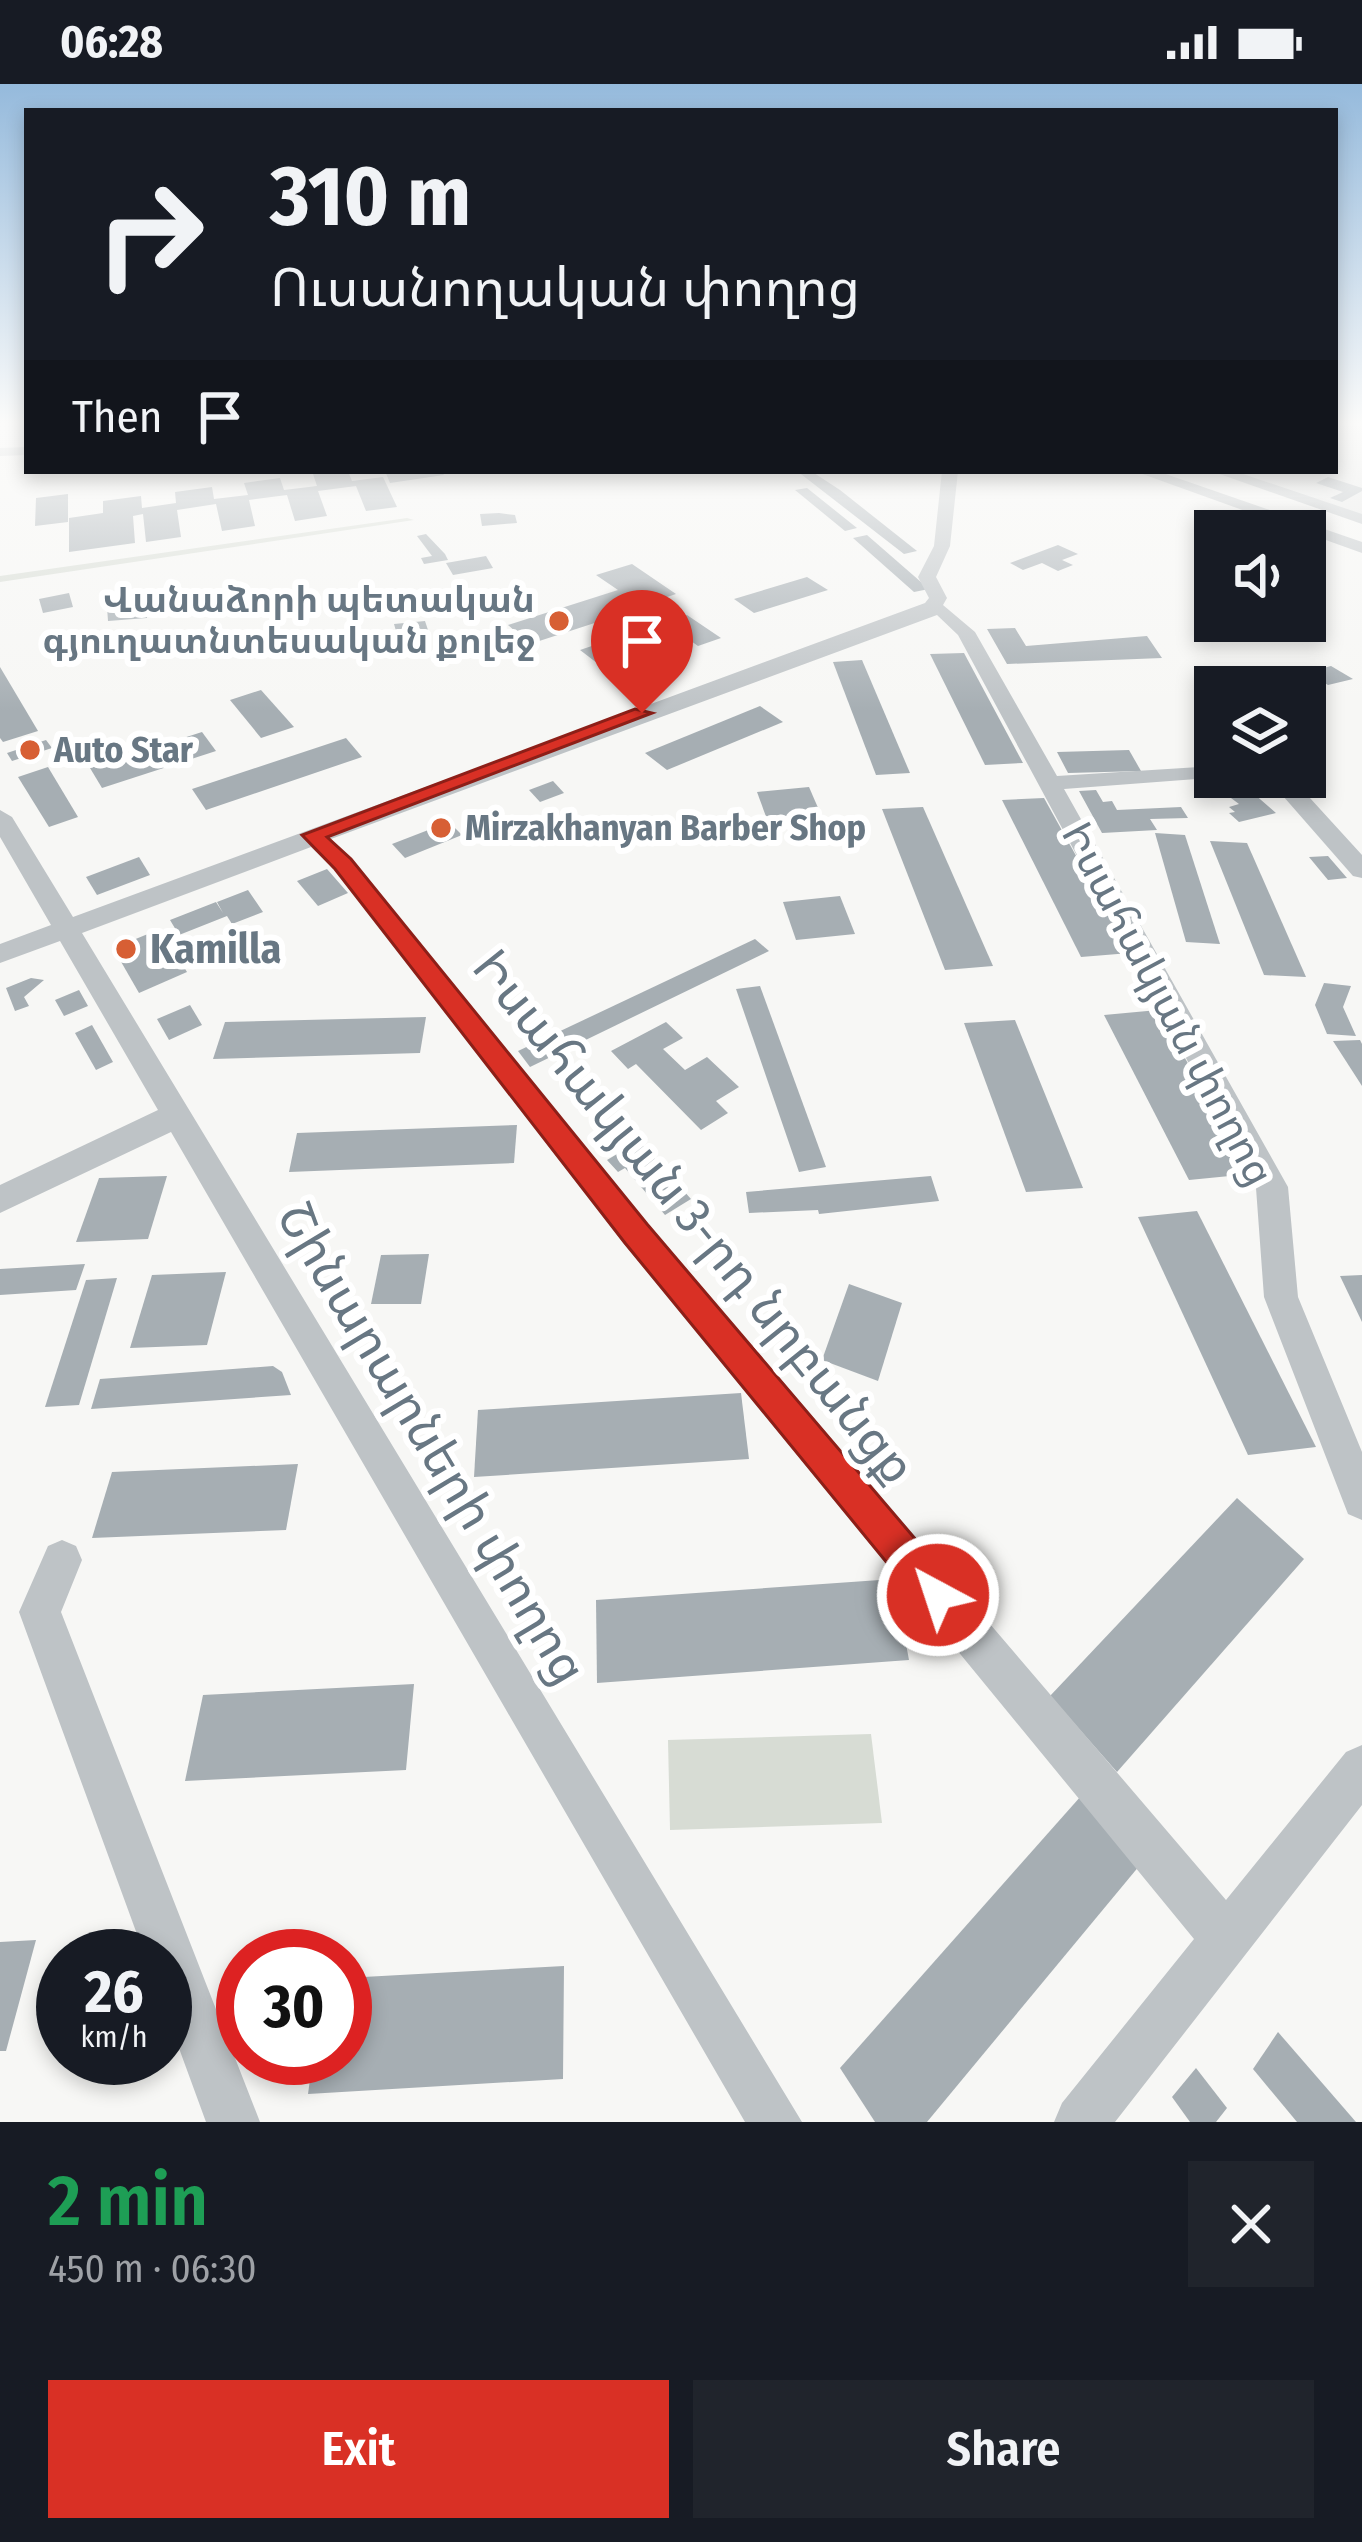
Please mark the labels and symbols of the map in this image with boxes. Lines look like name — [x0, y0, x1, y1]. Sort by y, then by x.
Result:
place label: Վանաձորի պետական գյուղատնտեսական քոլեջ — [42, 578, 535, 663]
pin — [591, 590, 693, 713]
marker: Վանաձորի պետական գյուղատնտեսական քոլեջ — [546, 608, 572, 634]
place label: Auto Star — [53, 728, 194, 772]
marker: Auto Star — [17, 737, 43, 763]
place label: Mirzakhanyan Barber Shop — [465, 806, 866, 850]
street label: Իսահակյան փողոց — [1051, 814, 1285, 1194]
marker: Mirzakhanyan Barber Shop — [428, 815, 454, 841]
place label: Kamilla — [150, 924, 281, 974]
marker: Kamilla — [113, 936, 139, 962]
street label: Իսահակյան 3-րդ նրբանցք — [459, 938, 929, 1496]
street label: Շինարարների փողոց — [263, 1191, 601, 1695]
position arrow — [875, 1532, 1001, 1658]
speed limit sign: 30 — [216, 1929, 372, 2085]

